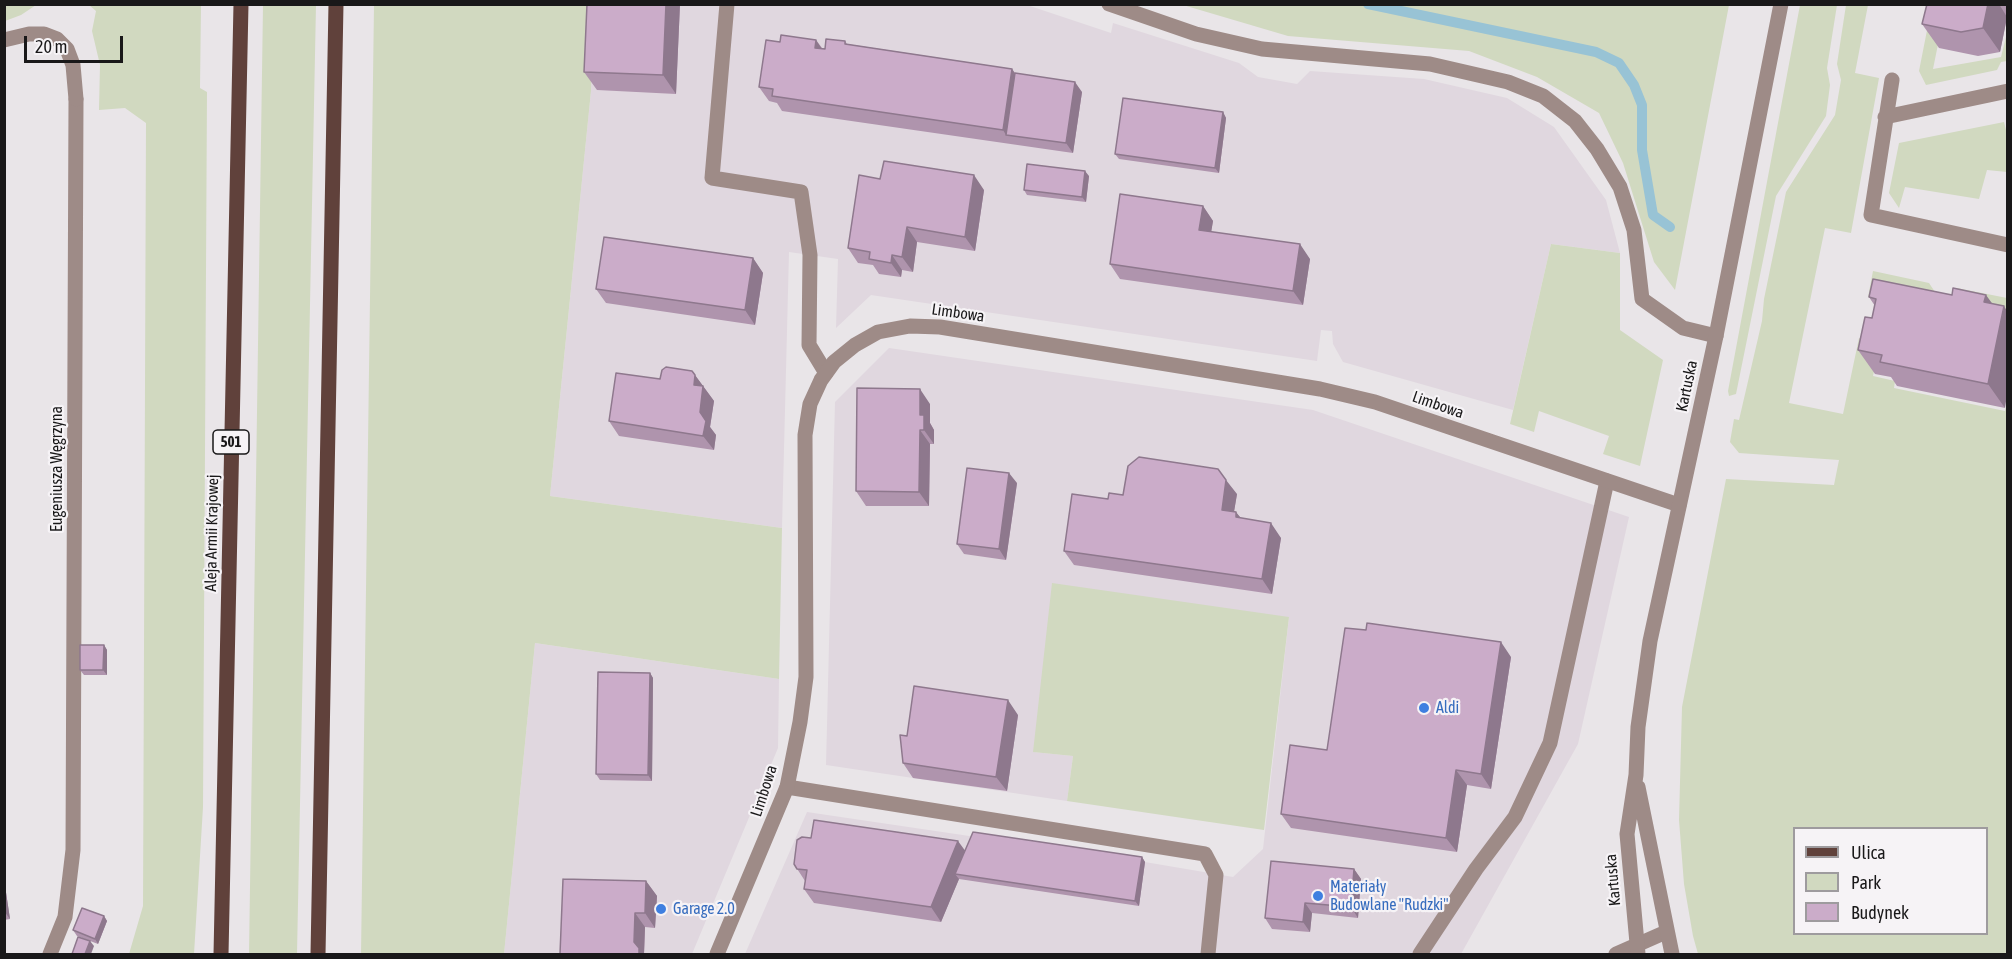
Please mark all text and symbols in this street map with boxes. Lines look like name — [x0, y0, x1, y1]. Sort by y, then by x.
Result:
scale bar — [27, 24, 126, 62]
text: 20 m — [35, 36, 67, 57]
street label: Limbowa — [930, 300, 986, 326]
street label: Kartuska — [1672, 359, 1702, 413]
street label: Limbowa — [1410, 387, 1466, 423]
street label: Eugeniusza Węgrzyna — [47, 406, 67, 532]
road number: 501 — [213, 430, 249, 454]
street label: Aleja Armii Krajowej — [201, 474, 223, 592]
place label: Aldi — [1436, 698, 1459, 718]
marker: Aldi — [1417, 701, 1431, 715]
street label: Limbowa — [747, 763, 781, 819]
legend — [1793, 827, 1988, 935]
text: Ulica — [1851, 842, 1886, 863]
street label: Kartuska — [1601, 853, 1625, 907]
text: Park — [1851, 872, 1881, 893]
place label: Materiały Budowlane "Rudzki" — [1330, 877, 1448, 915]
marker: Materiały Budowlane "Rudzki" — [1311, 889, 1325, 903]
place label: Garage 2.0 — [673, 899, 735, 919]
marker: Garage 2.0 — [654, 902, 668, 916]
text: Budynek — [1851, 902, 1909, 923]

